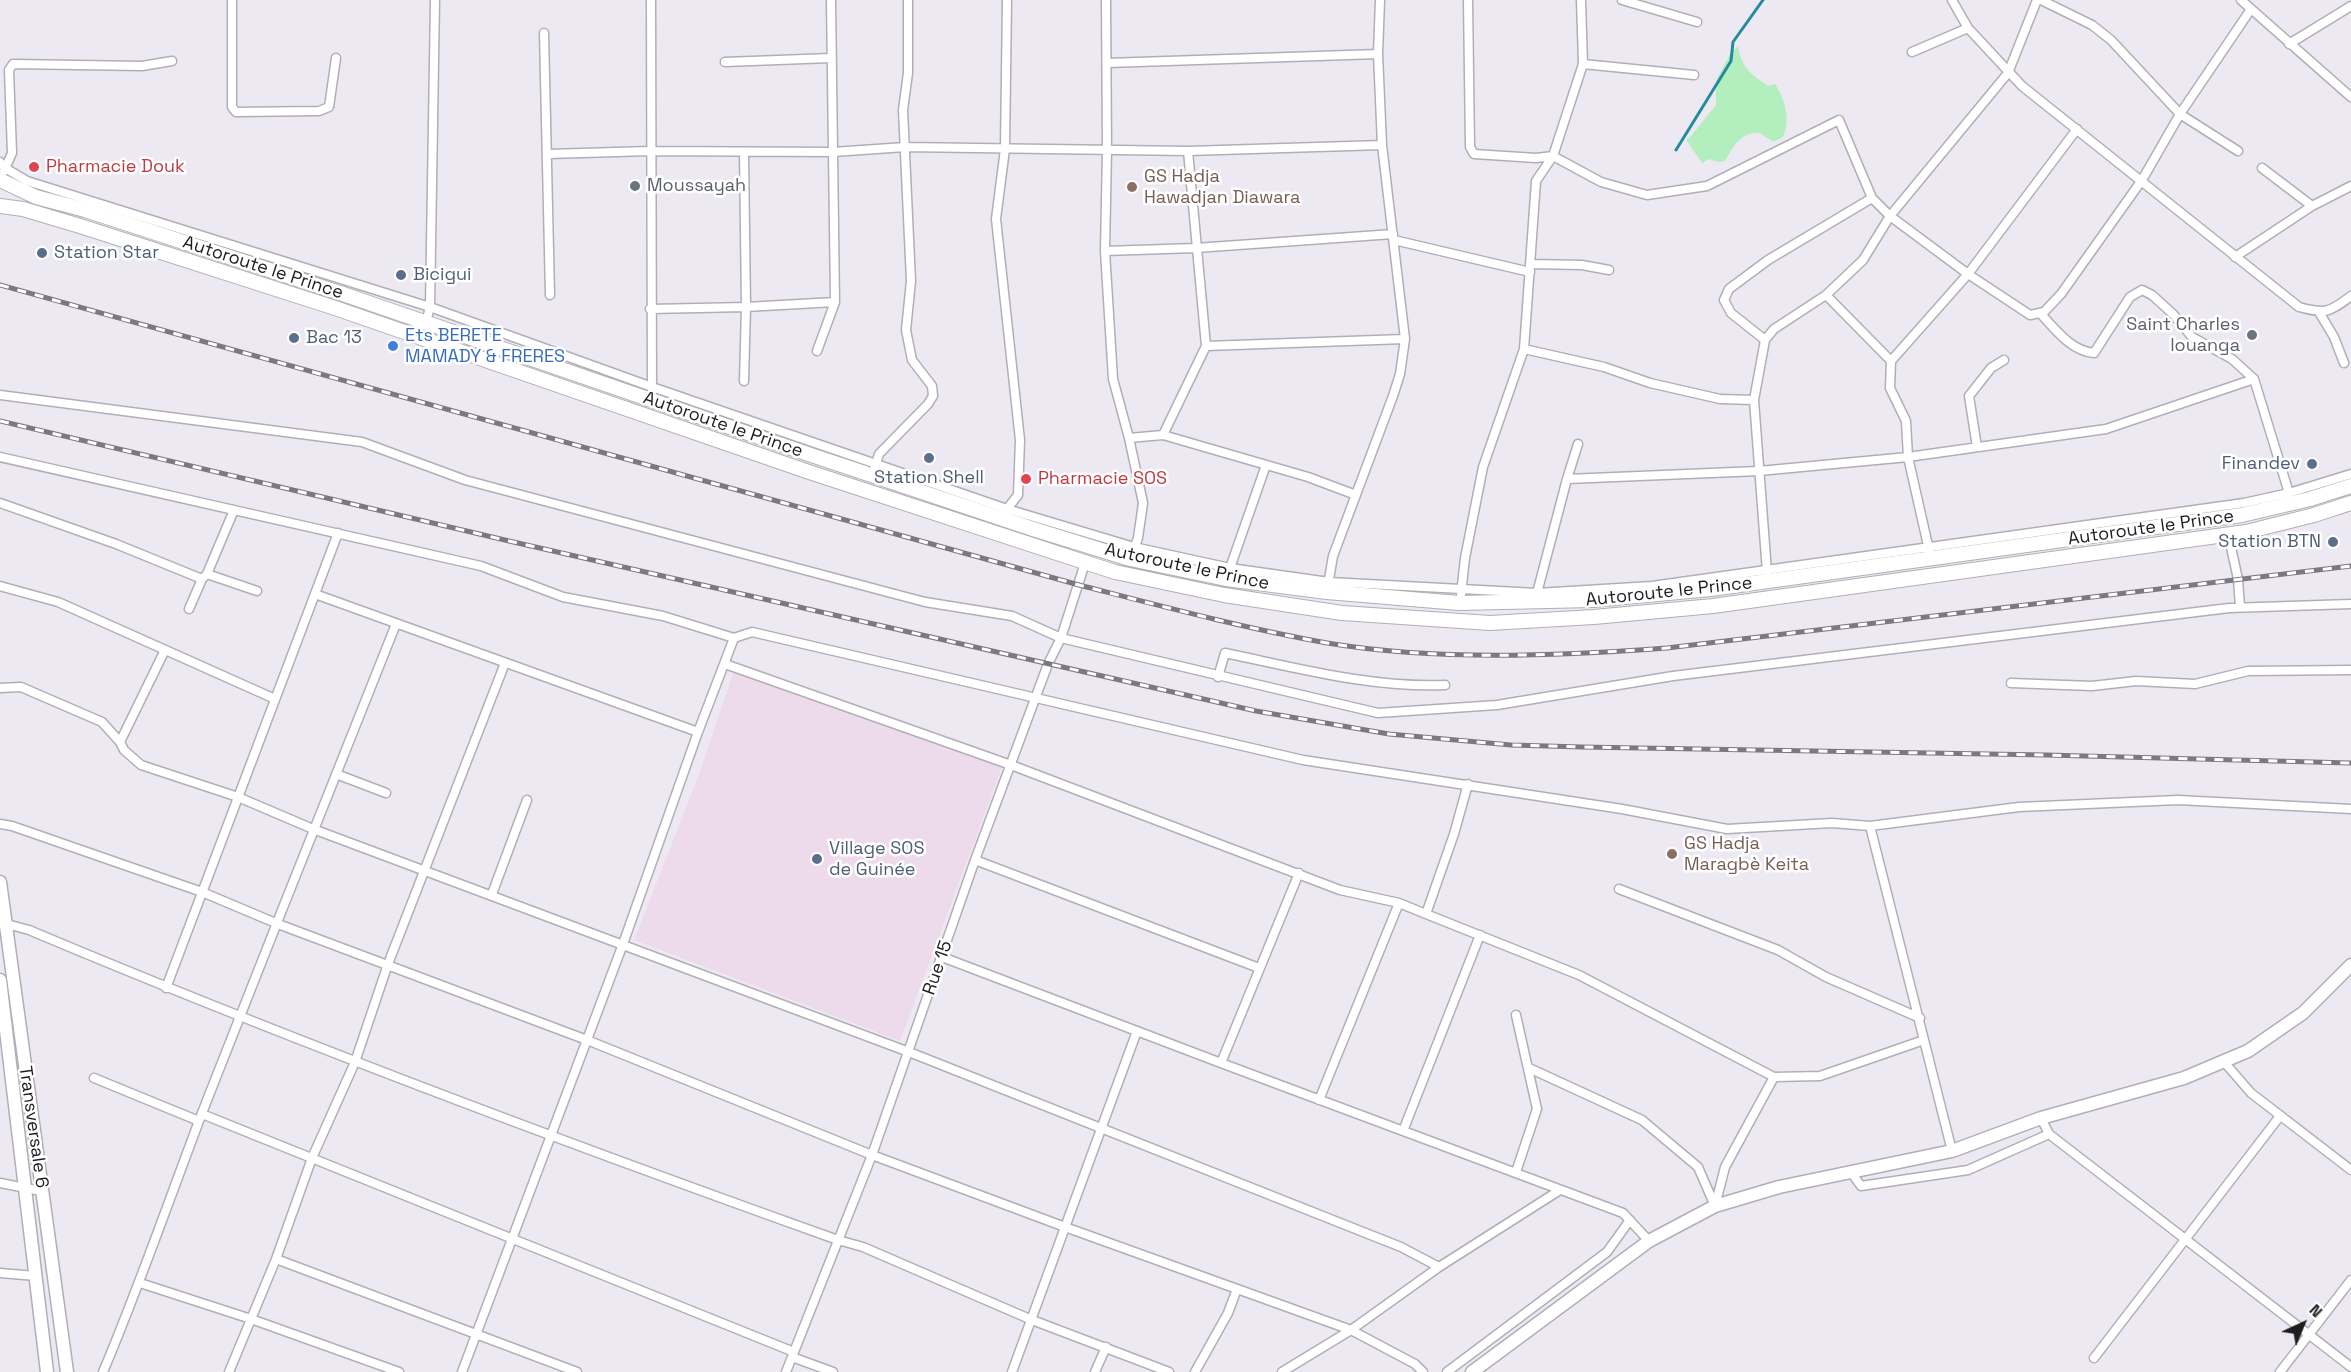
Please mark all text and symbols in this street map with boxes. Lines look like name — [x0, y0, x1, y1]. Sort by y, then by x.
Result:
place label: Pharmacie Douk — [46, 156, 185, 178]
marker: Pharmacie Douk — [27, 160, 41, 174]
place label: GS Hadja Hawadjan Diawara — [1144, 166, 1300, 208]
place label: Moussayah — [647, 175, 746, 197]
marker: Moussayah — [628, 179, 642, 193]
marker: GS Hadja Hawadjan Diawara — [1125, 180, 1139, 194]
street label: Autoroute le Prince — [180, 232, 346, 304]
place label: Station Star — [54, 242, 159, 264]
marker: Station Star — [35, 246, 49, 260]
place label: Bicigui — [413, 264, 471, 286]
marker: Bicigui — [394, 268, 408, 282]
place label: Saint Charles louanga — [2126, 314, 2240, 356]
place label: Ets BERETE MAMADY & FRERES — [405, 325, 565, 368]
place label: Bac 13 — [306, 327, 362, 349]
marker: Saint Charles louanga — [2245, 328, 2259, 342]
marker: Bac 13 — [287, 331, 301, 345]
marker: Ets BERETE MAMADY & FRERES — [386, 339, 400, 353]
street label: Autoroute le Prince — [640, 388, 806, 462]
marker: Station Shell — [922, 451, 936, 465]
place label: Finandev — [2222, 453, 2300, 475]
marker: Finandev — [2305, 457, 2319, 471]
place label: Station Shell — [874, 467, 984, 489]
place label: Pharmacie SOS — [1038, 468, 1167, 490]
marker: Pharmacie SOS — [1019, 472, 1033, 486]
street label: Autoroute le Prince — [2067, 506, 2235, 550]
place label: Station BTN — [2218, 531, 2321, 553]
marker: Station BTN — [2326, 535, 2340, 549]
street label: Autoroute le Prince — [1103, 539, 1271, 595]
street label: Autoroute le Prince — [1585, 573, 1753, 611]
place label: GS Hadja Maragbè Keita — [1684, 833, 1809, 876]
place label: Village SOS de Guinée — [829, 838, 924, 880]
marker: GS Hadja Maragbè Keita — [1665, 847, 1679, 861]
marker: Village SOS de Guinée — [810, 852, 824, 866]
street label: Rue 15 — [919, 938, 957, 998]
street label: Transversale 6 — [14, 1064, 52, 1190]
north arrow — [2273, 1294, 2333, 1354]
text: N — [2305, 1299, 2327, 1322]

